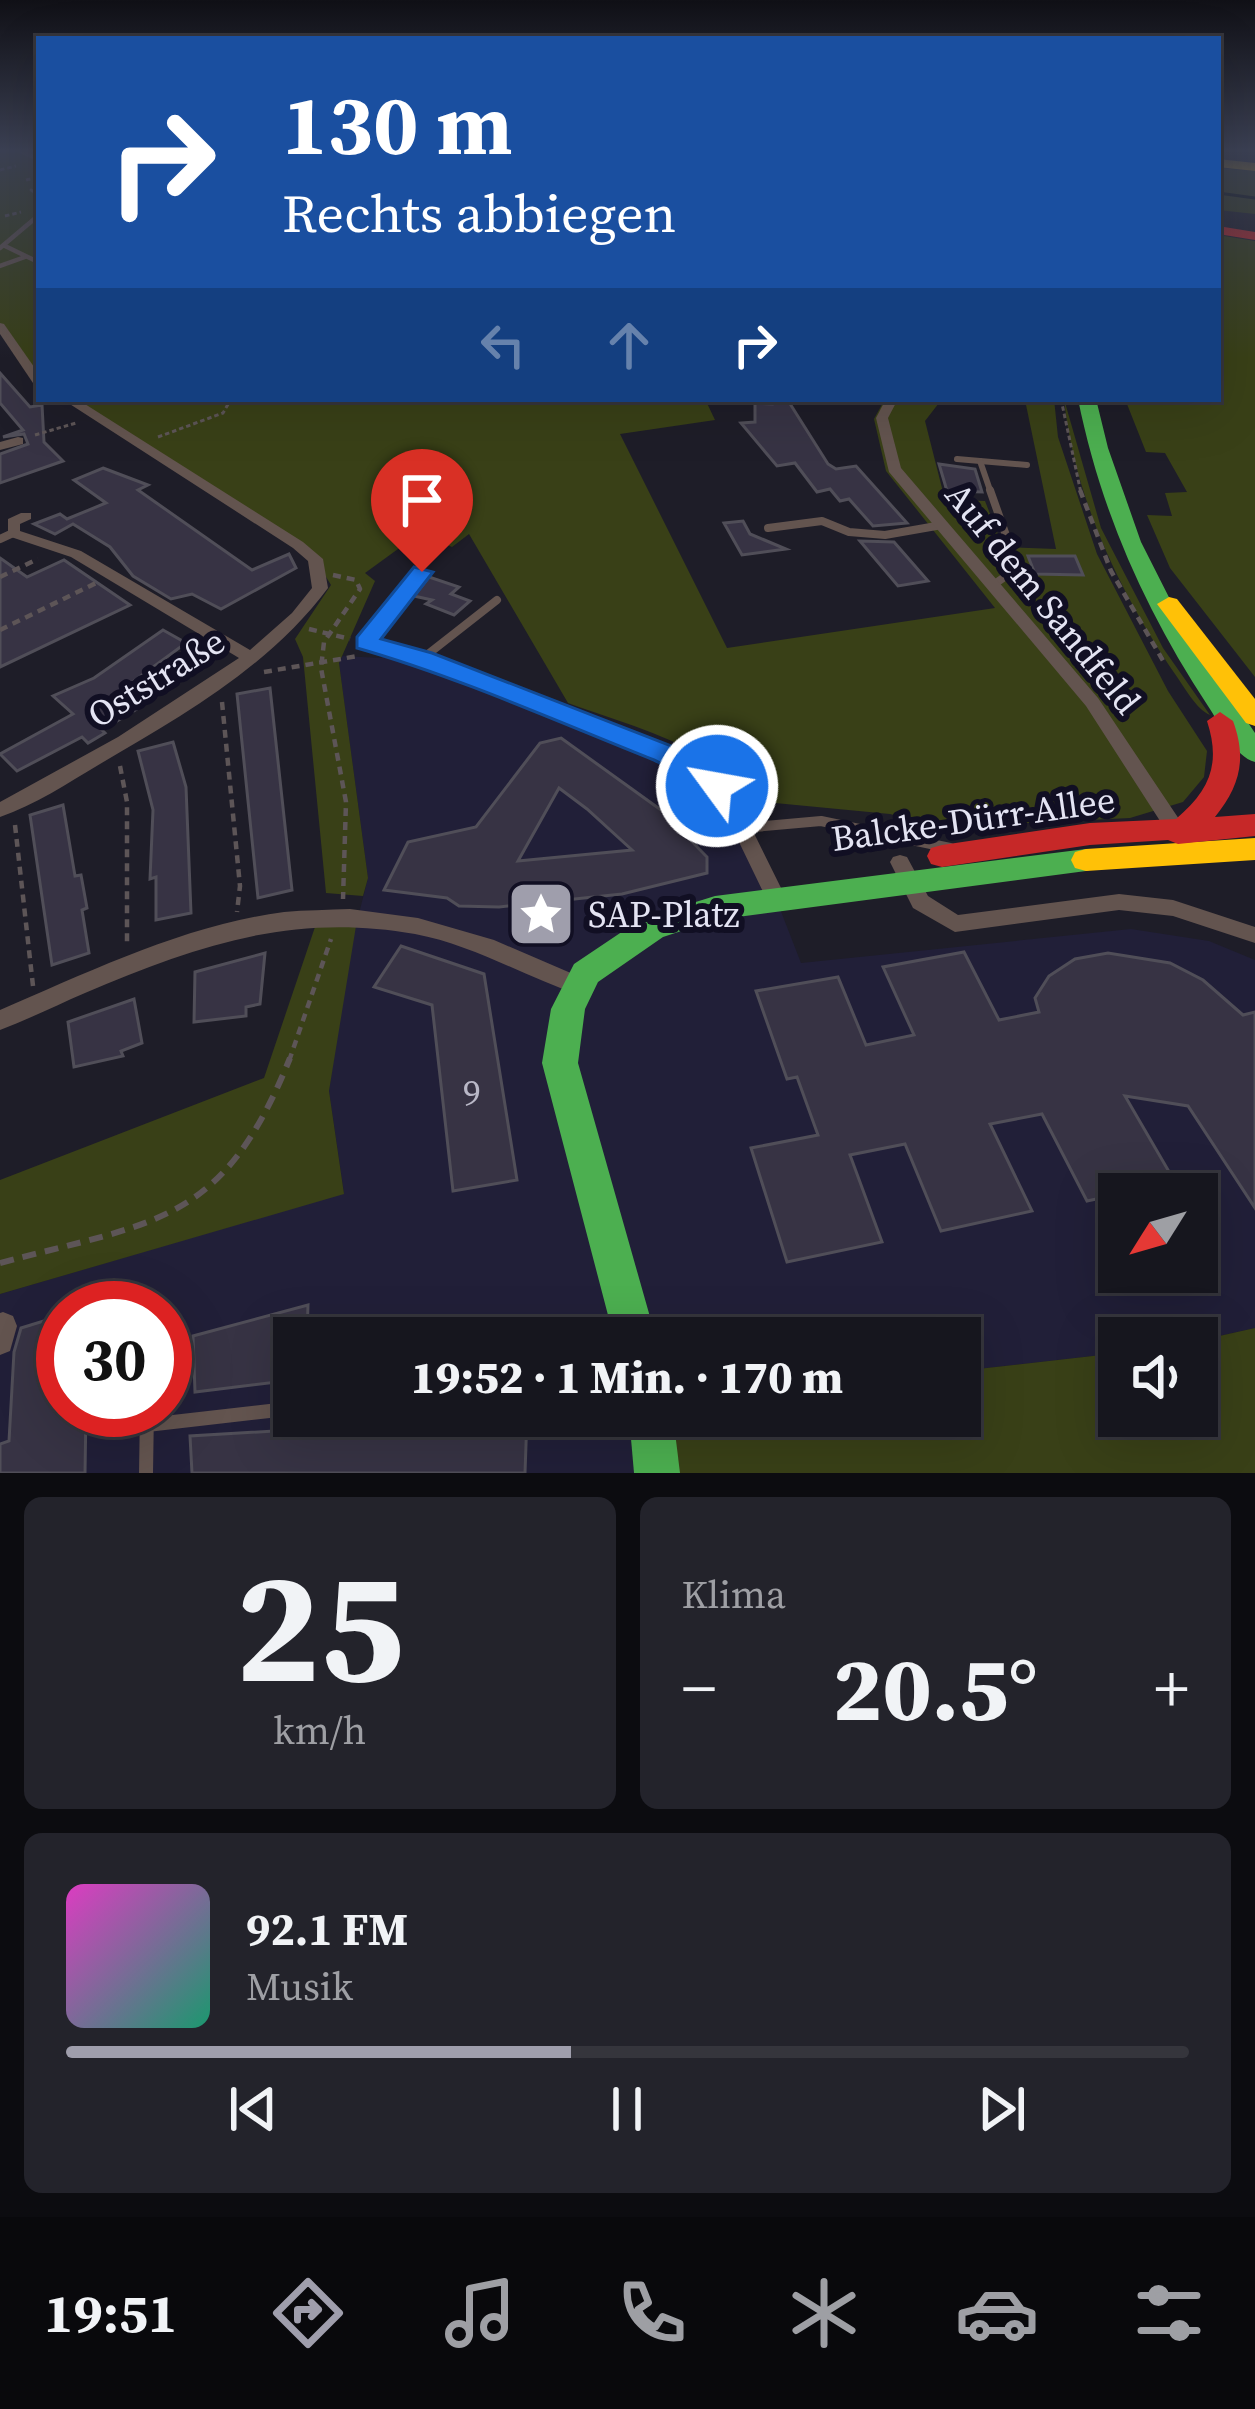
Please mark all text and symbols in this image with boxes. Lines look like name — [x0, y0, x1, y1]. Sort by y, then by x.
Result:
text: 130 m — [282, 67, 513, 182]
icon: right — [84, 84, 240, 240]
text: Rechts abbiegen — [282, 176, 676, 250]
icon: left — [470, 312, 536, 378]
icon: ahead — [596, 312, 662, 378]
icon: right — [722, 312, 788, 378]
pin — [371, 449, 473, 572]
icon: arrive — [389, 467, 455, 533]
street label: Auf dem Sandfeld — [934, 472, 1152, 724]
street label: Oststraße — [78, 617, 234, 739]
position arrow — [654, 723, 780, 849]
street label: Balcke-Dürr-Allee — [828, 775, 1118, 863]
place icon: SAP-Platz — [506, 879, 576, 949]
place label: SAP-Platz — [588, 890, 740, 939]
house number: 9 — [463, 1069, 481, 1118]
north arrow — [1098, 1173, 1218, 1293]
map controls — [1098, 1173, 1218, 1437]
speed limit sign: 30 — [36, 1281, 192, 1437]
button: sound — [1098, 1317, 1218, 1437]
text: 19:52 · 1 Min. · 170 m — [411, 1346, 843, 1408]
text: 25 — [235, 1519, 404, 1733]
text: Klima — [682, 1568, 786, 1621]
text: 20.5° — [833, 1627, 1038, 1750]
text: − — [682, 1643, 716, 1733]
text: + — [1154, 1643, 1189, 1733]
text: km/h — [273, 1704, 366, 1757]
text: 92.1 FM — [246, 1898, 408, 1960]
text: Musik — [246, 1960, 353, 2013]
icon: previous — [220, 2076, 286, 2142]
icon: pause — [594, 2076, 660, 2142]
icon: next — [969, 2076, 1035, 2142]
icon: directions — [266, 2271, 350, 2355]
icon: music — [438, 2271, 522, 2355]
icon: phone — [610, 2271, 694, 2355]
icon: climate — [782, 2271, 866, 2355]
icon: car — [955, 2271, 1039, 2355]
icon: filters — [1127, 2271, 1211, 2355]
text: 19:51 — [44, 2276, 177, 2350]

